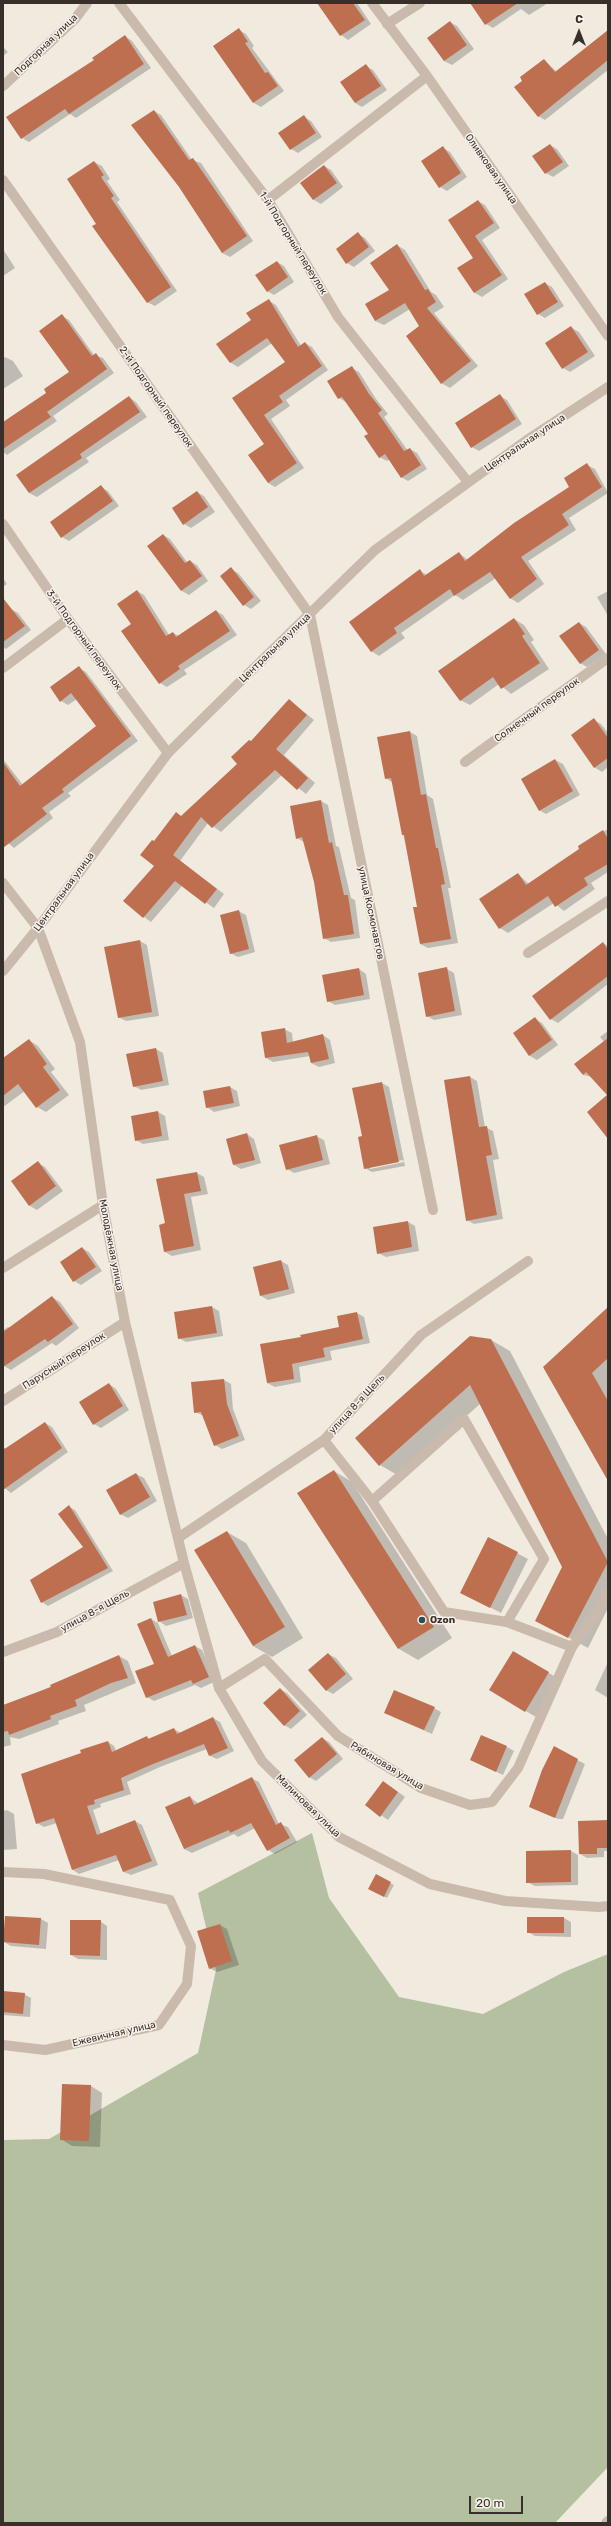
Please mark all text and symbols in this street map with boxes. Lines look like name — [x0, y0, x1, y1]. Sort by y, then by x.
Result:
street label: Подгорная улица — [12, 12, 80, 78]
north arrow — [559, 12, 599, 52]
text: С — [575, 13, 583, 26]
street label: Оливковая улица — [462, 132, 520, 206]
street label: 1-й Подгорный переулок — [256, 189, 330, 297]
street label: 2-й Подгорный переулок — [117, 344, 195, 450]
street label: Центральная улица — [482, 412, 568, 474]
street label: 3-й Подгорный переулок — [44, 588, 124, 692]
street label: Центральная улица — [237, 611, 313, 685]
street label: Солнечный переулок — [492, 675, 582, 745]
street label: Центральная улица — [31, 850, 97, 934]
street label: улица Космонавтов — [355, 865, 387, 961]
street label: Молодёжная улица — [96, 1198, 126, 1292]
street label: Парусный переулок — [21, 1330, 107, 1392]
street label: улица 8-я Щель — [327, 1372, 387, 1436]
street label: улица 8-я Щель — [59, 1587, 131, 1635]
place label: Ozon — [430, 1614, 455, 1626]
marker: Ozon — [417, 1615, 427, 1625]
street label: Рябиновая улица — [348, 1739, 426, 1793]
street label: Малиновая улица — [273, 1772, 343, 1840]
street label: Ежевичная улица — [71, 2019, 157, 2049]
scale bar — [471, 2488, 525, 2514]
text: 20 m — [476, 2496, 504, 2510]

